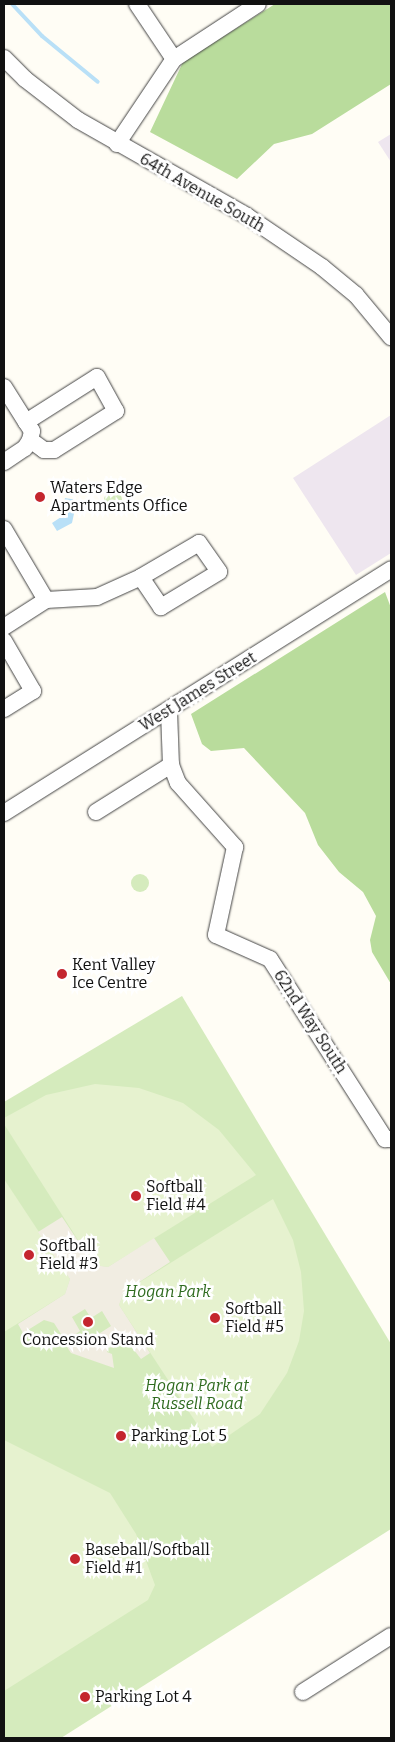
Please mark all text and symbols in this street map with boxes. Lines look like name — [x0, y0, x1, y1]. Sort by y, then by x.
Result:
street label: 64th Avenue South — [136, 149, 268, 237]
place label: Waters Edge Apartments Office — [50, 478, 187, 516]
marker: Waters Edge Apartments Office — [34, 491, 46, 503]
street label: West James Street — [136, 648, 260, 736]
place label: Kent Valley Ice Centre — [72, 955, 155, 993]
street label: 62nd Way South — [269, 967, 351, 1077]
marker: Kent Valley Ice Centre — [56, 968, 68, 980]
place label: Softball Field #4 — [146, 1177, 206, 1215]
marker: Softball Field #4 — [130, 1190, 142, 1202]
place label: Softball Field #3 — [39, 1236, 98, 1274]
marker: Softball Field #3 — [23, 1249, 35, 1261]
park label: Hogan Park — [125, 1282, 211, 1302]
place label: Softball Field #5 — [225, 1299, 284, 1337]
marker: Softball Field #5 — [209, 1312, 221, 1324]
marker: Concession Stand — [82, 1316, 94, 1328]
place label: Concession Stand — [22, 1330, 154, 1350]
park label: Hogan Park at Russell Road — [145, 1376, 249, 1414]
place label: Parking Lot 5 — [131, 1426, 227, 1446]
marker: Parking Lot 5 — [115, 1430, 127, 1442]
place label: Baseball/Softball Field #1 — [85, 1540, 210, 1578]
marker: Baseball/Softball Field #1 — [69, 1553, 81, 1565]
place label: Parking Lot 4 — [95, 1687, 192, 1707]
marker: Parking Lot 4 — [79, 1691, 91, 1703]

